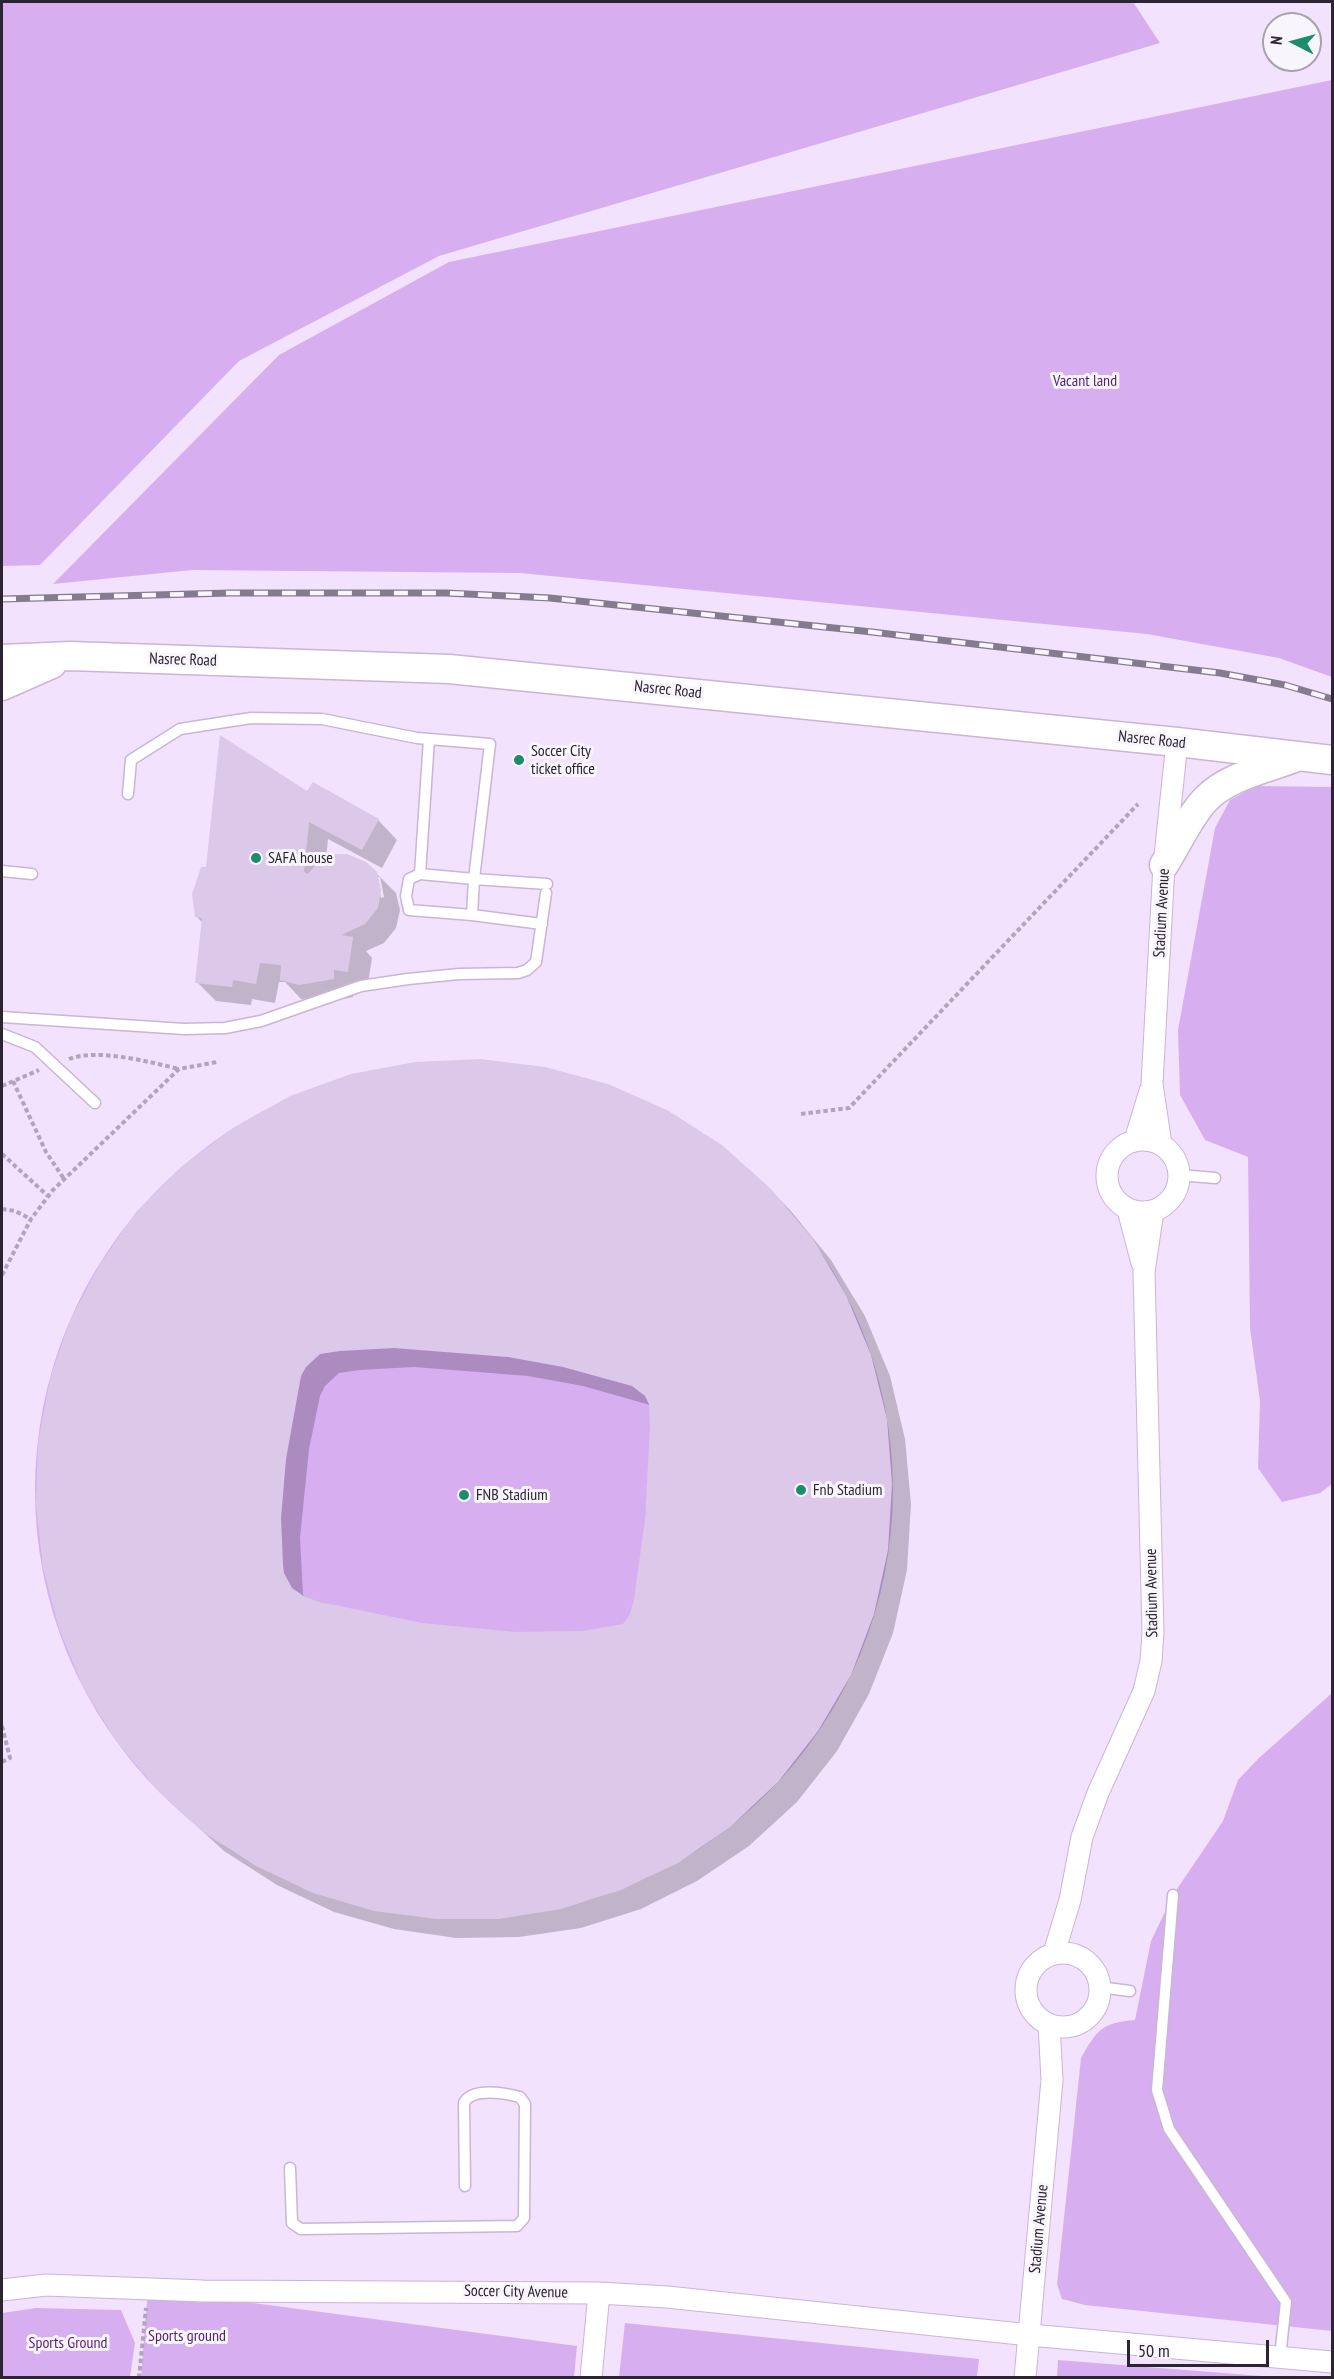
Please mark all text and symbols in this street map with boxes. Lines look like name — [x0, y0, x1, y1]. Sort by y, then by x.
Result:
north arrow — [1262, 12, 1322, 72]
text: N — [1266, 35, 1286, 46]
park label: Vacant land — [1053, 371, 1117, 391]
street label: Nasrec Road — [149, 649, 217, 671]
street label: Nasrec Road — [633, 677, 703, 703]
street label: Nasrec Road — [1117, 727, 1187, 753]
place label: Soccer City ticket office — [531, 741, 595, 779]
marker: Soccer City ticket office — [512, 753, 526, 767]
place label: SAFA house — [268, 848, 333, 868]
marker: SAFA house — [249, 851, 263, 865]
street label: Stadium Avenue — [1150, 868, 1174, 958]
place label: Fnb Stadium — [813, 1480, 882, 1500]
marker: Fnb Stadium — [794, 1483, 808, 1497]
place label: FNB Stadium — [476, 1485, 548, 1505]
marker: FNB Stadium — [457, 1488, 471, 1502]
street label: Stadium Avenue — [1142, 1548, 1162, 1638]
street label: Stadium Avenue — [1026, 2184, 1052, 2274]
street label: Soccer City Avenue — [464, 2281, 568, 2303]
park label: Sports ground — [148, 2326, 226, 2346]
scale bar — [1130, 2328, 1272, 2366]
park label: Sports Ground — [29, 2333, 107, 2353]
text: 50 m — [1138, 2339, 1170, 2362]

